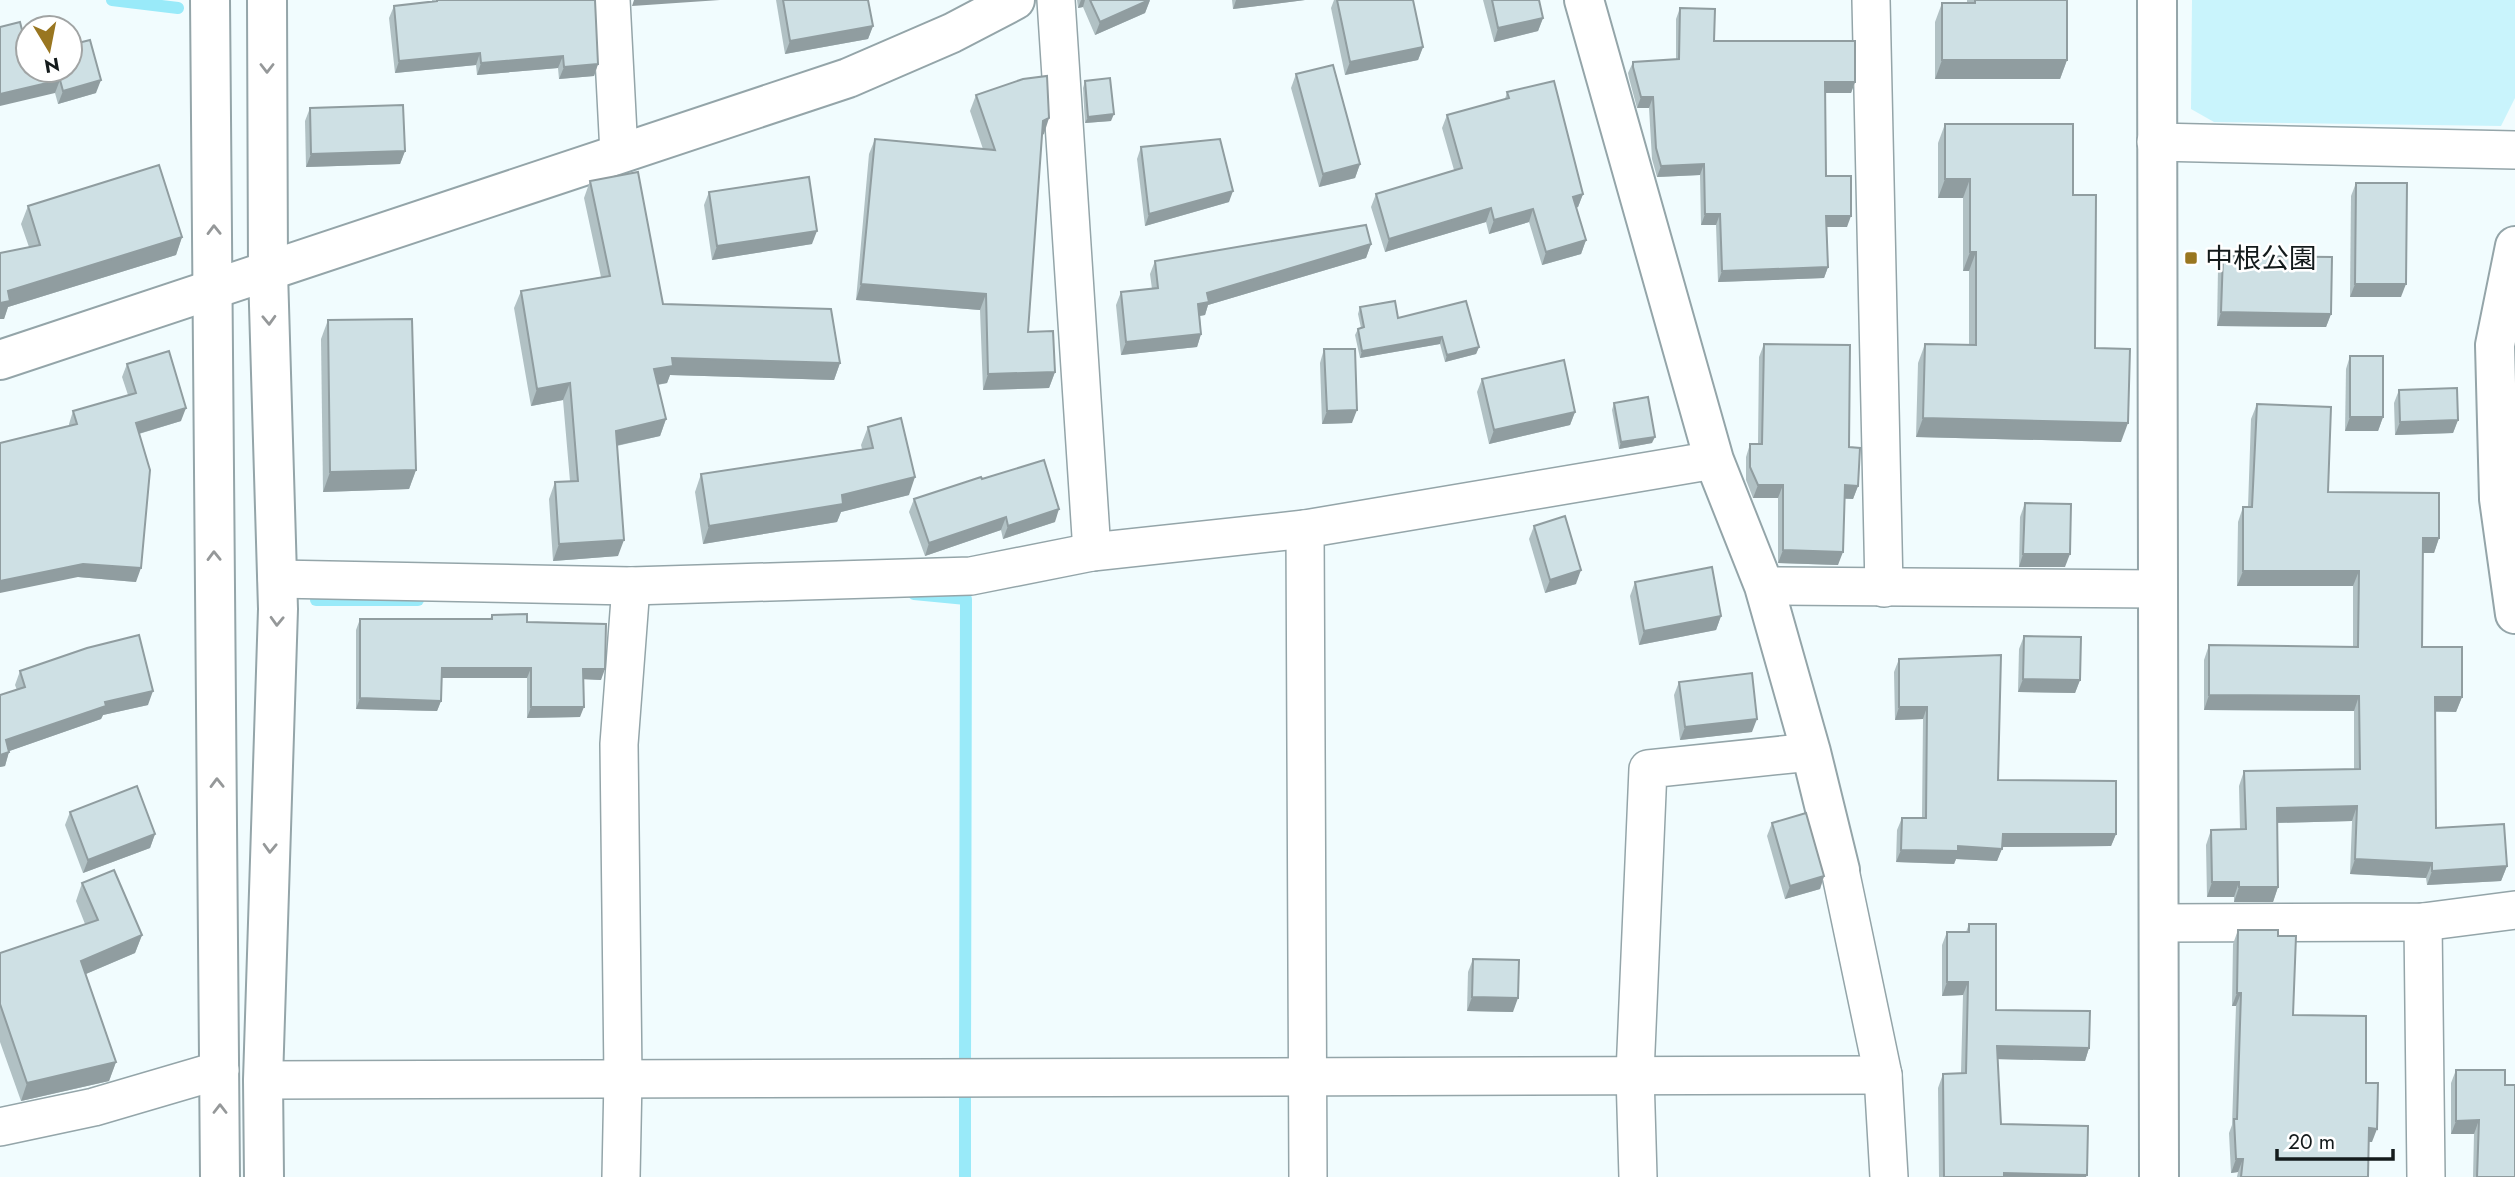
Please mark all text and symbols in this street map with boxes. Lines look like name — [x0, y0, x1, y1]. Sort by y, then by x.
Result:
north arrow — [14, 14, 84, 84]
text: N — [42, 51, 62, 80]
one-way arrow — [259, 63, 275, 74]
one-way arrow — [206, 225, 222, 235]
place label: 中根公園 — [2205, 238, 2317, 279]
marker: 中根公園 — [2183, 250, 2199, 266]
one-way arrow — [262, 315, 277, 326]
one-way arrow — [206, 550, 221, 561]
one-way arrow — [269, 616, 285, 627]
one-way arrow — [209, 778, 225, 788]
one-way arrow — [263, 843, 278, 854]
one-way arrow — [212, 1103, 228, 1114]
scale bar — [2277, 1118, 2392, 1162]
text: 20 m — [2288, 1127, 2335, 1157]

